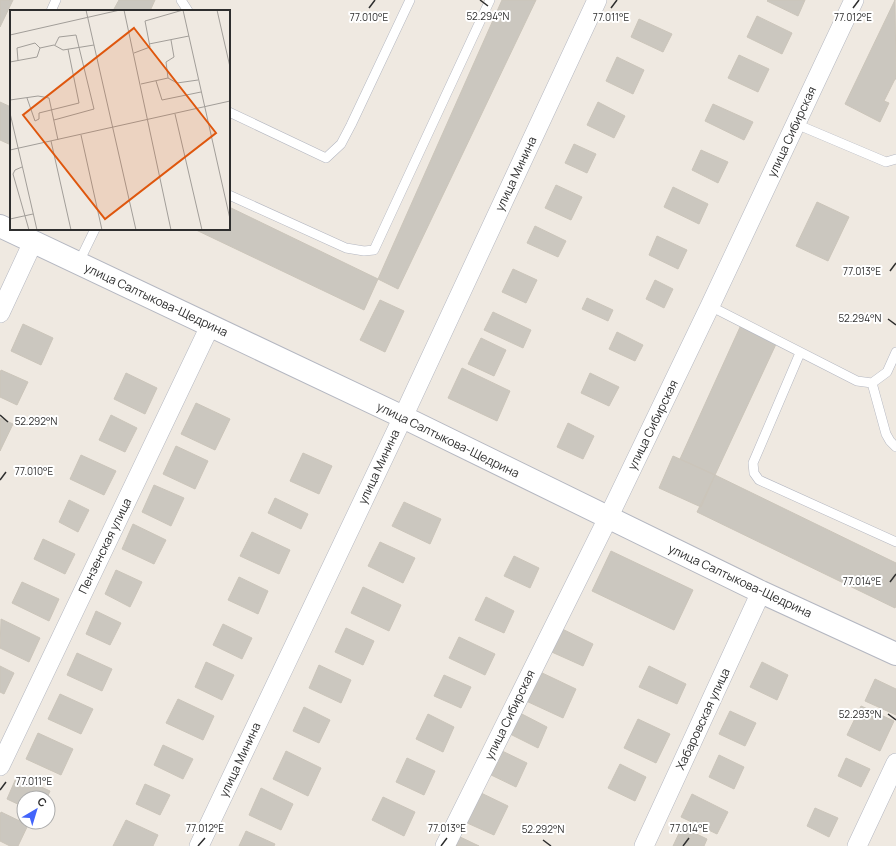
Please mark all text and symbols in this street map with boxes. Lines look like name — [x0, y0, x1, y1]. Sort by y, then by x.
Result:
text: 52.294°N — [467, 9, 510, 23]
inset map — [10, 10, 230, 230]
text: 77.010°E — [350, 10, 389, 24]
text: 77.011°E — [593, 10, 629, 24]
text: 77.012°E — [834, 10, 872, 24]
street label: улица Сибирская — [763, 84, 820, 180]
street label: улица Минина — [491, 134, 540, 214]
street label: улица Салтыкова-Щедрина — [82, 259, 231, 340]
text: 77.013°E — [843, 264, 881, 278]
text: 52.294°N — [839, 311, 882, 325]
street label: улица Сибирская — [623, 377, 682, 473]
street label: улица Салтыкова-Щедрина — [374, 398, 522, 482]
text: 52.292°N — [15, 414, 57, 428]
street label: улица Минина — [354, 427, 403, 507]
text: 77.010°E — [15, 464, 54, 478]
street label: Пензенская улица — [74, 495, 135, 597]
street label: улица Салтыкова-Щедрина — [666, 540, 815, 621]
text: 77.014°E — [843, 574, 881, 588]
street label: Хабаровская улица — [672, 665, 734, 772]
street label: улица Сибирская — [480, 667, 539, 763]
text: 52.293°N — [839, 707, 881, 721]
street label: улица Минина — [215, 720, 264, 800]
text: 77.011°E — [16, 774, 52, 788]
north arrow — [16, 790, 56, 830]
text: С — [35, 793, 50, 810]
text: 77.012°E — [186, 821, 224, 835]
text: 77.013°E — [428, 821, 466, 835]
text: 77.014°E — [670, 821, 708, 835]
text: 52.292°N — [522, 822, 564, 836]

